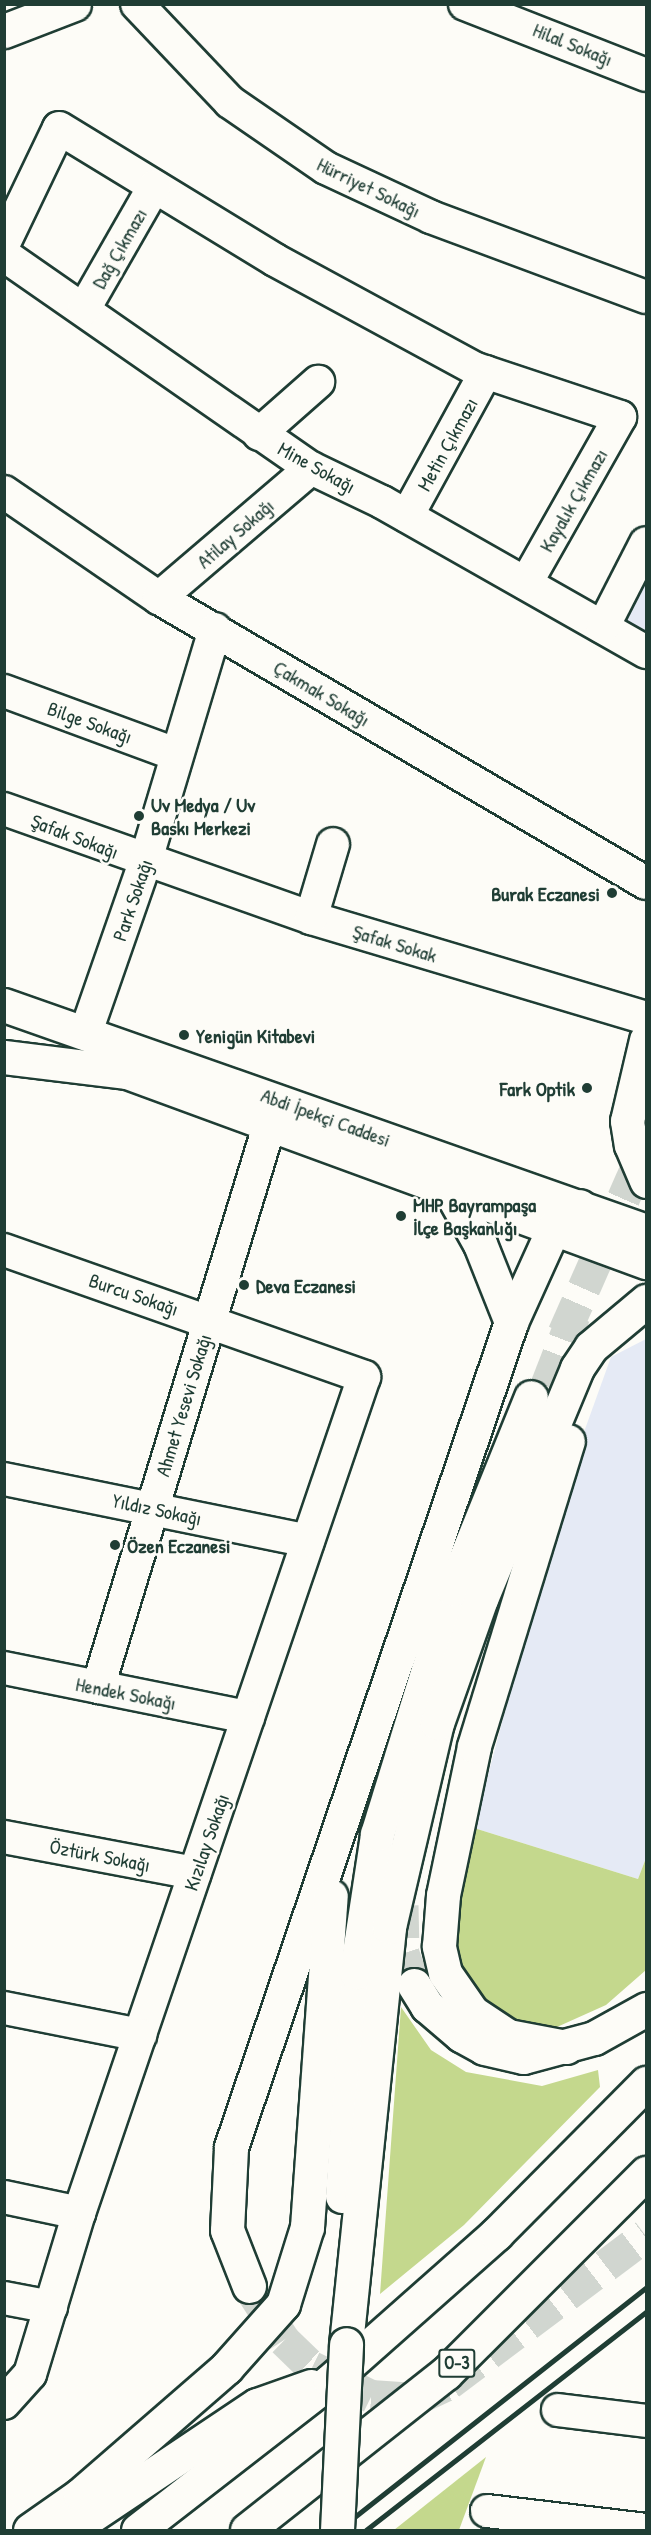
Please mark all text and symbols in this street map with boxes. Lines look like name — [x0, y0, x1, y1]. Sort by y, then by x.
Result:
street label: Hilal Sokağı — [530, 17, 616, 71]
street label: Hürriyet Sokağı — [313, 152, 425, 222]
street label: Dağ Çıkmazı — [86, 203, 152, 293]
street label: Metin Çıkmazı — [412, 393, 482, 495]
street label: Mine Sokağı — [274, 436, 360, 498]
street label: Kayalık Çıkmazı — [534, 444, 612, 556]
street label: Atilay Sokağı — [192, 493, 278, 573]
street label: Çakmak Sokağı — [269, 655, 375, 731]
street label: Bilge Sokağı — [44, 696, 136, 748]
place label: Uv Medya / Uv Baskı Merkezi — [151, 792, 255, 839]
street label: Şafak Sokağı — [28, 808, 122, 864]
marker: Uv Medya / Uv Baskı Merkezi — [132, 809, 146, 823]
street label: Park Sokağı — [107, 856, 157, 944]
place label: Burak Eczanesi — [491, 881, 600, 905]
marker: Burak Eczanesi — [605, 886, 619, 900]
street label: Şafak Sokak — [350, 919, 440, 967]
place label: Yenigün Kitabevi — [196, 1023, 315, 1047]
marker: Yenigün Kitabevi — [177, 1028, 191, 1042]
place label: Fark Optik — [500, 1076, 575, 1100]
marker: Fark Optik — [580, 1081, 594, 1095]
street label: Abdi İpekçi Caddesi — [258, 1083, 394, 1151]
place label: MHP Bayrampaşa İlçe Başkanlığı — [413, 1192, 536, 1239]
marker: MHP Bayrampaşa İlçe Başkanlığı — [394, 1209, 408, 1223]
street label: Burcu Sokağı — [86, 1268, 182, 1320]
place label: Deva Eczanesi — [256, 1273, 356, 1297]
marker: Deva Eczanesi — [237, 1278, 251, 1292]
street label: Ahmet Yesevi Sokağı — [150, 1331, 216, 1479]
street label: Yıldız Sokağı — [110, 1488, 204, 1530]
place label: Özen Eczanesi — [127, 1533, 230, 1557]
marker: Özen Eczanesi — [108, 1538, 122, 1552]
street label: Hendek Sokağı — [74, 1672, 178, 1714]
street label: Kızılay Sokağı — [178, 1790, 234, 1894]
street label: Öztürk Sokağı — [48, 1833, 152, 1877]
road number: O-3 — [438, 2348, 476, 2378]

